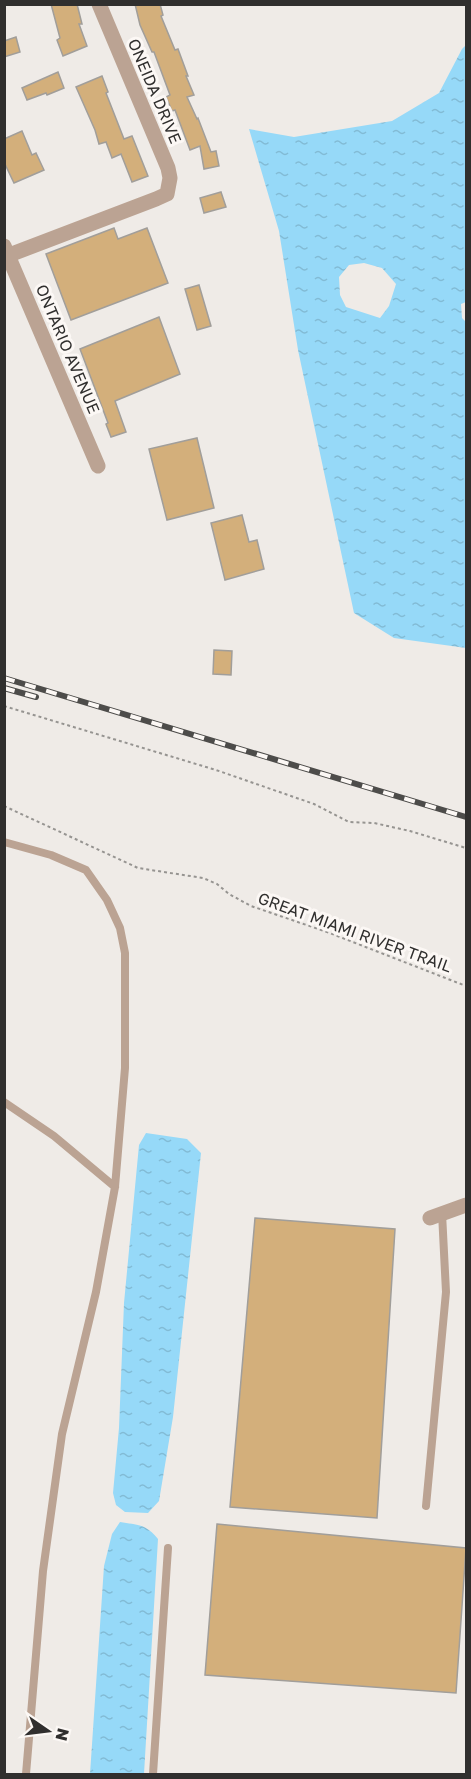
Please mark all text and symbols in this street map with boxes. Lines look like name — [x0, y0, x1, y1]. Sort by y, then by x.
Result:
street label: ONEIDA DRIVE — [124, 36, 186, 146]
street label: ONTARIO AVENUE — [32, 281, 104, 417]
street label: GREAT MIAMI RIVER TRAIL — [255, 888, 455, 976]
north arrow — [18, 1701, 78, 1761]
text: N — [51, 1726, 74, 1743]

